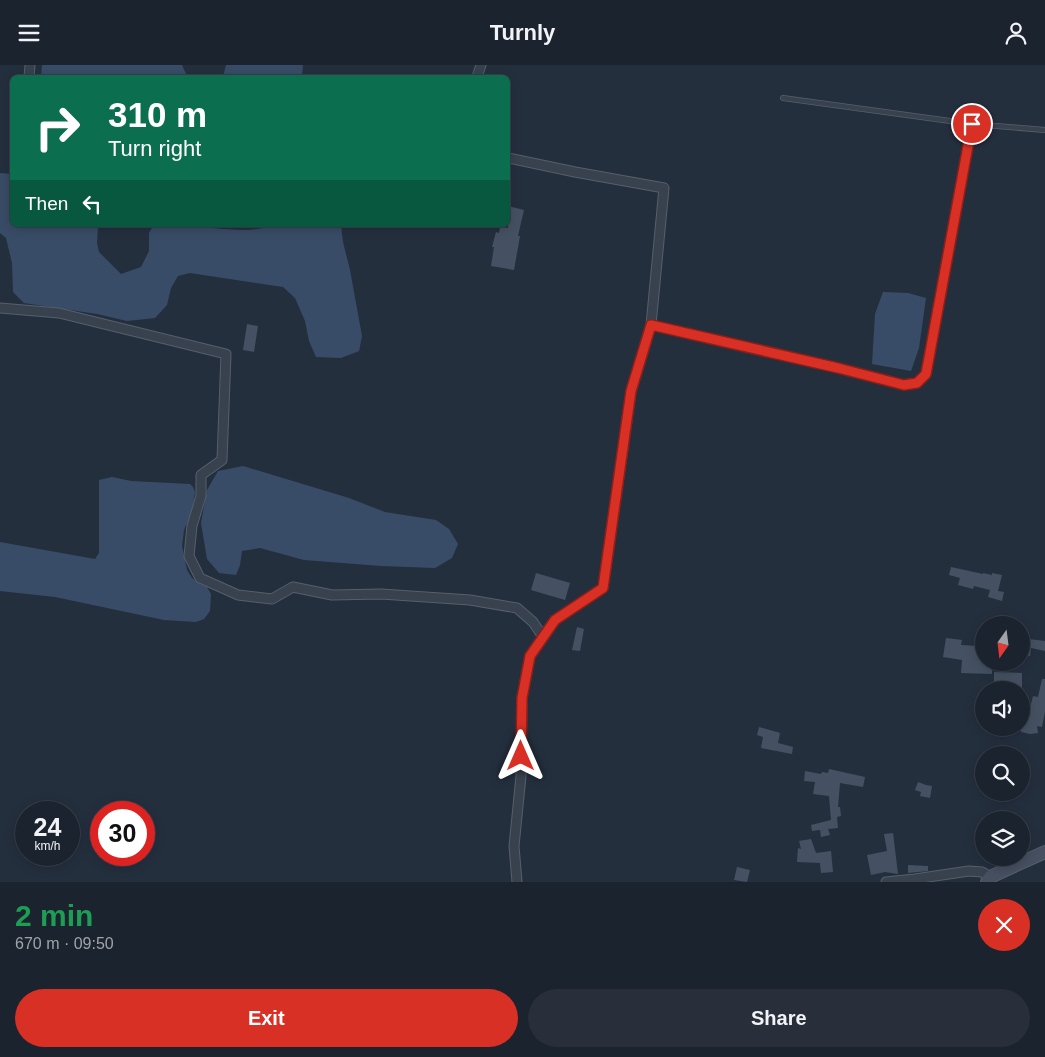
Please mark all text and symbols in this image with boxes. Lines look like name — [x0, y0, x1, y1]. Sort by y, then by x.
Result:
icon: menu — [15, 19, 43, 47]
icon: person — [1002, 19, 1030, 47]
text: Turnly — [490, 20, 555, 45]
icon: right — [25, 95, 90, 160]
text: 310 m — [108, 95, 207, 134]
pin — [951, 103, 993, 145]
icon: arrive — [958, 110, 986, 138]
text: Turn right — [108, 136, 201, 161]
icon: left — [78, 190, 106, 218]
text: Then — [25, 193, 68, 214]
north arrow — [975, 616, 1030, 671]
map controls — [975, 616, 1030, 866]
button: sound — [975, 681, 1030, 736]
position arrow — [494, 729, 546, 781]
button: search — [975, 746, 1030, 801]
speed limit sign: 30 — [90, 801, 155, 866]
button: layers — [975, 811, 1030, 866]
text: 24 — [34, 813, 61, 841]
text: km/h — [34, 839, 61, 853]
text: 2 min — [15, 899, 93, 932]
button: close — [978, 899, 1030, 951]
text: 670 m · 09:50 — [15, 935, 114, 952]
button: Exit — [15, 989, 518, 1047]
button: Share — [528, 989, 1030, 1047]

